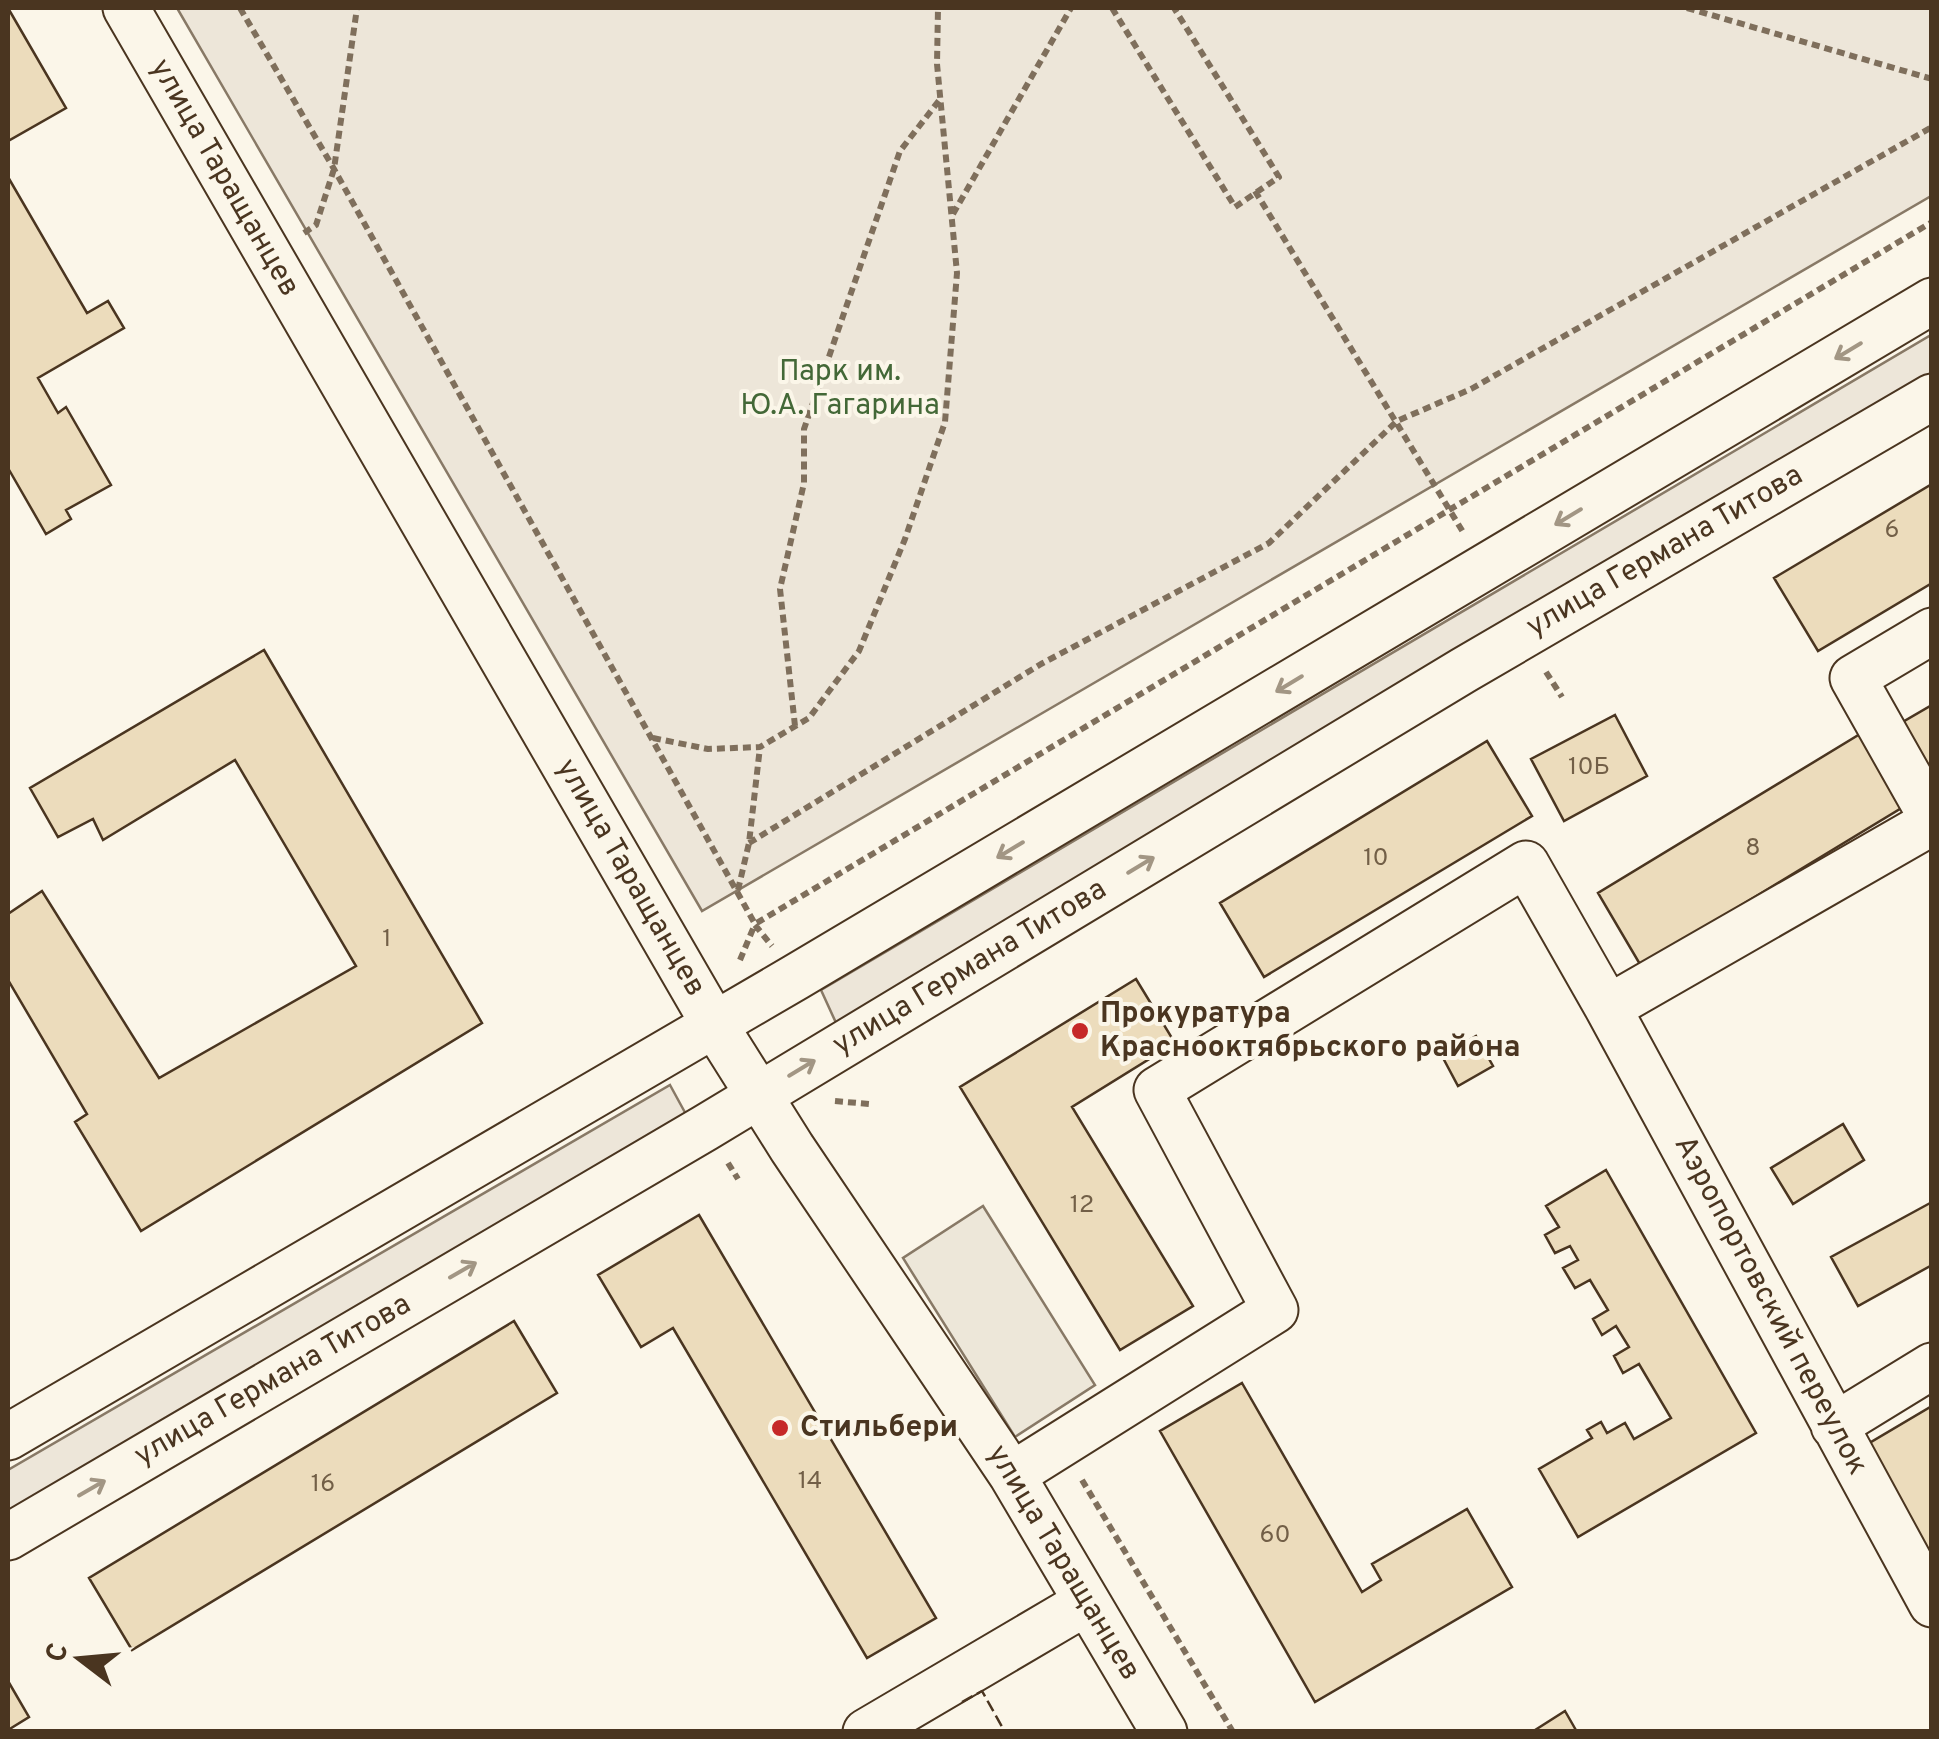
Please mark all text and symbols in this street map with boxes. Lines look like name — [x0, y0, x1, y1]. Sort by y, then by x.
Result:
street label: улица Таращанцев — [141, 53, 307, 303]
one-way arrow — [1834, 341, 1863, 361]
park label: Парк им. Ю.А. Гагарина — [740, 354, 940, 425]
street label: улица Германа Титова — [1520, 458, 1810, 646]
one-way arrow — [1554, 507, 1583, 527]
house number: 6 — [1885, 515, 1899, 547]
one-way arrow — [1275, 674, 1304, 694]
house number: 10Б — [1568, 752, 1610, 784]
street label: улица Таращанцев — [547, 753, 713, 1003]
house number: 8 — [1745, 833, 1761, 865]
one-way arrow — [996, 840, 1025, 860]
house number: 10 — [1363, 843, 1389, 875]
one-way arrow — [1126, 855, 1155, 875]
street label: улица Германа Титова — [826, 872, 1114, 1064]
house number: 1 — [382, 924, 392, 956]
place label: Прокуратура Краснооктябрьского района — [1100, 996, 1521, 1067]
marker: Прокуратура Краснооктябрьского района — [1069, 1020, 1091, 1042]
one-way arrow — [787, 1058, 816, 1078]
street label: Аэропортовский переулок — [1665, 1130, 1875, 1482]
house number: 12 — [1070, 1190, 1094, 1222]
one-way arrow — [448, 1260, 476, 1280]
street label: улица Германа Титова — [128, 1287, 418, 1475]
place label: Стильбери — [800, 1410, 958, 1447]
marker: Стильбери — [769, 1417, 791, 1439]
street label: улица Таращанцев — [978, 1438, 1148, 1688]
house number: 14 — [798, 1466, 822, 1498]
house number: 16 — [311, 1469, 335, 1501]
one-way arrow — [77, 1477, 106, 1497]
house number: 60 — [1260, 1520, 1290, 1552]
north arrow — [30, 1609, 130, 1709]
text: С — [39, 1639, 79, 1666]

